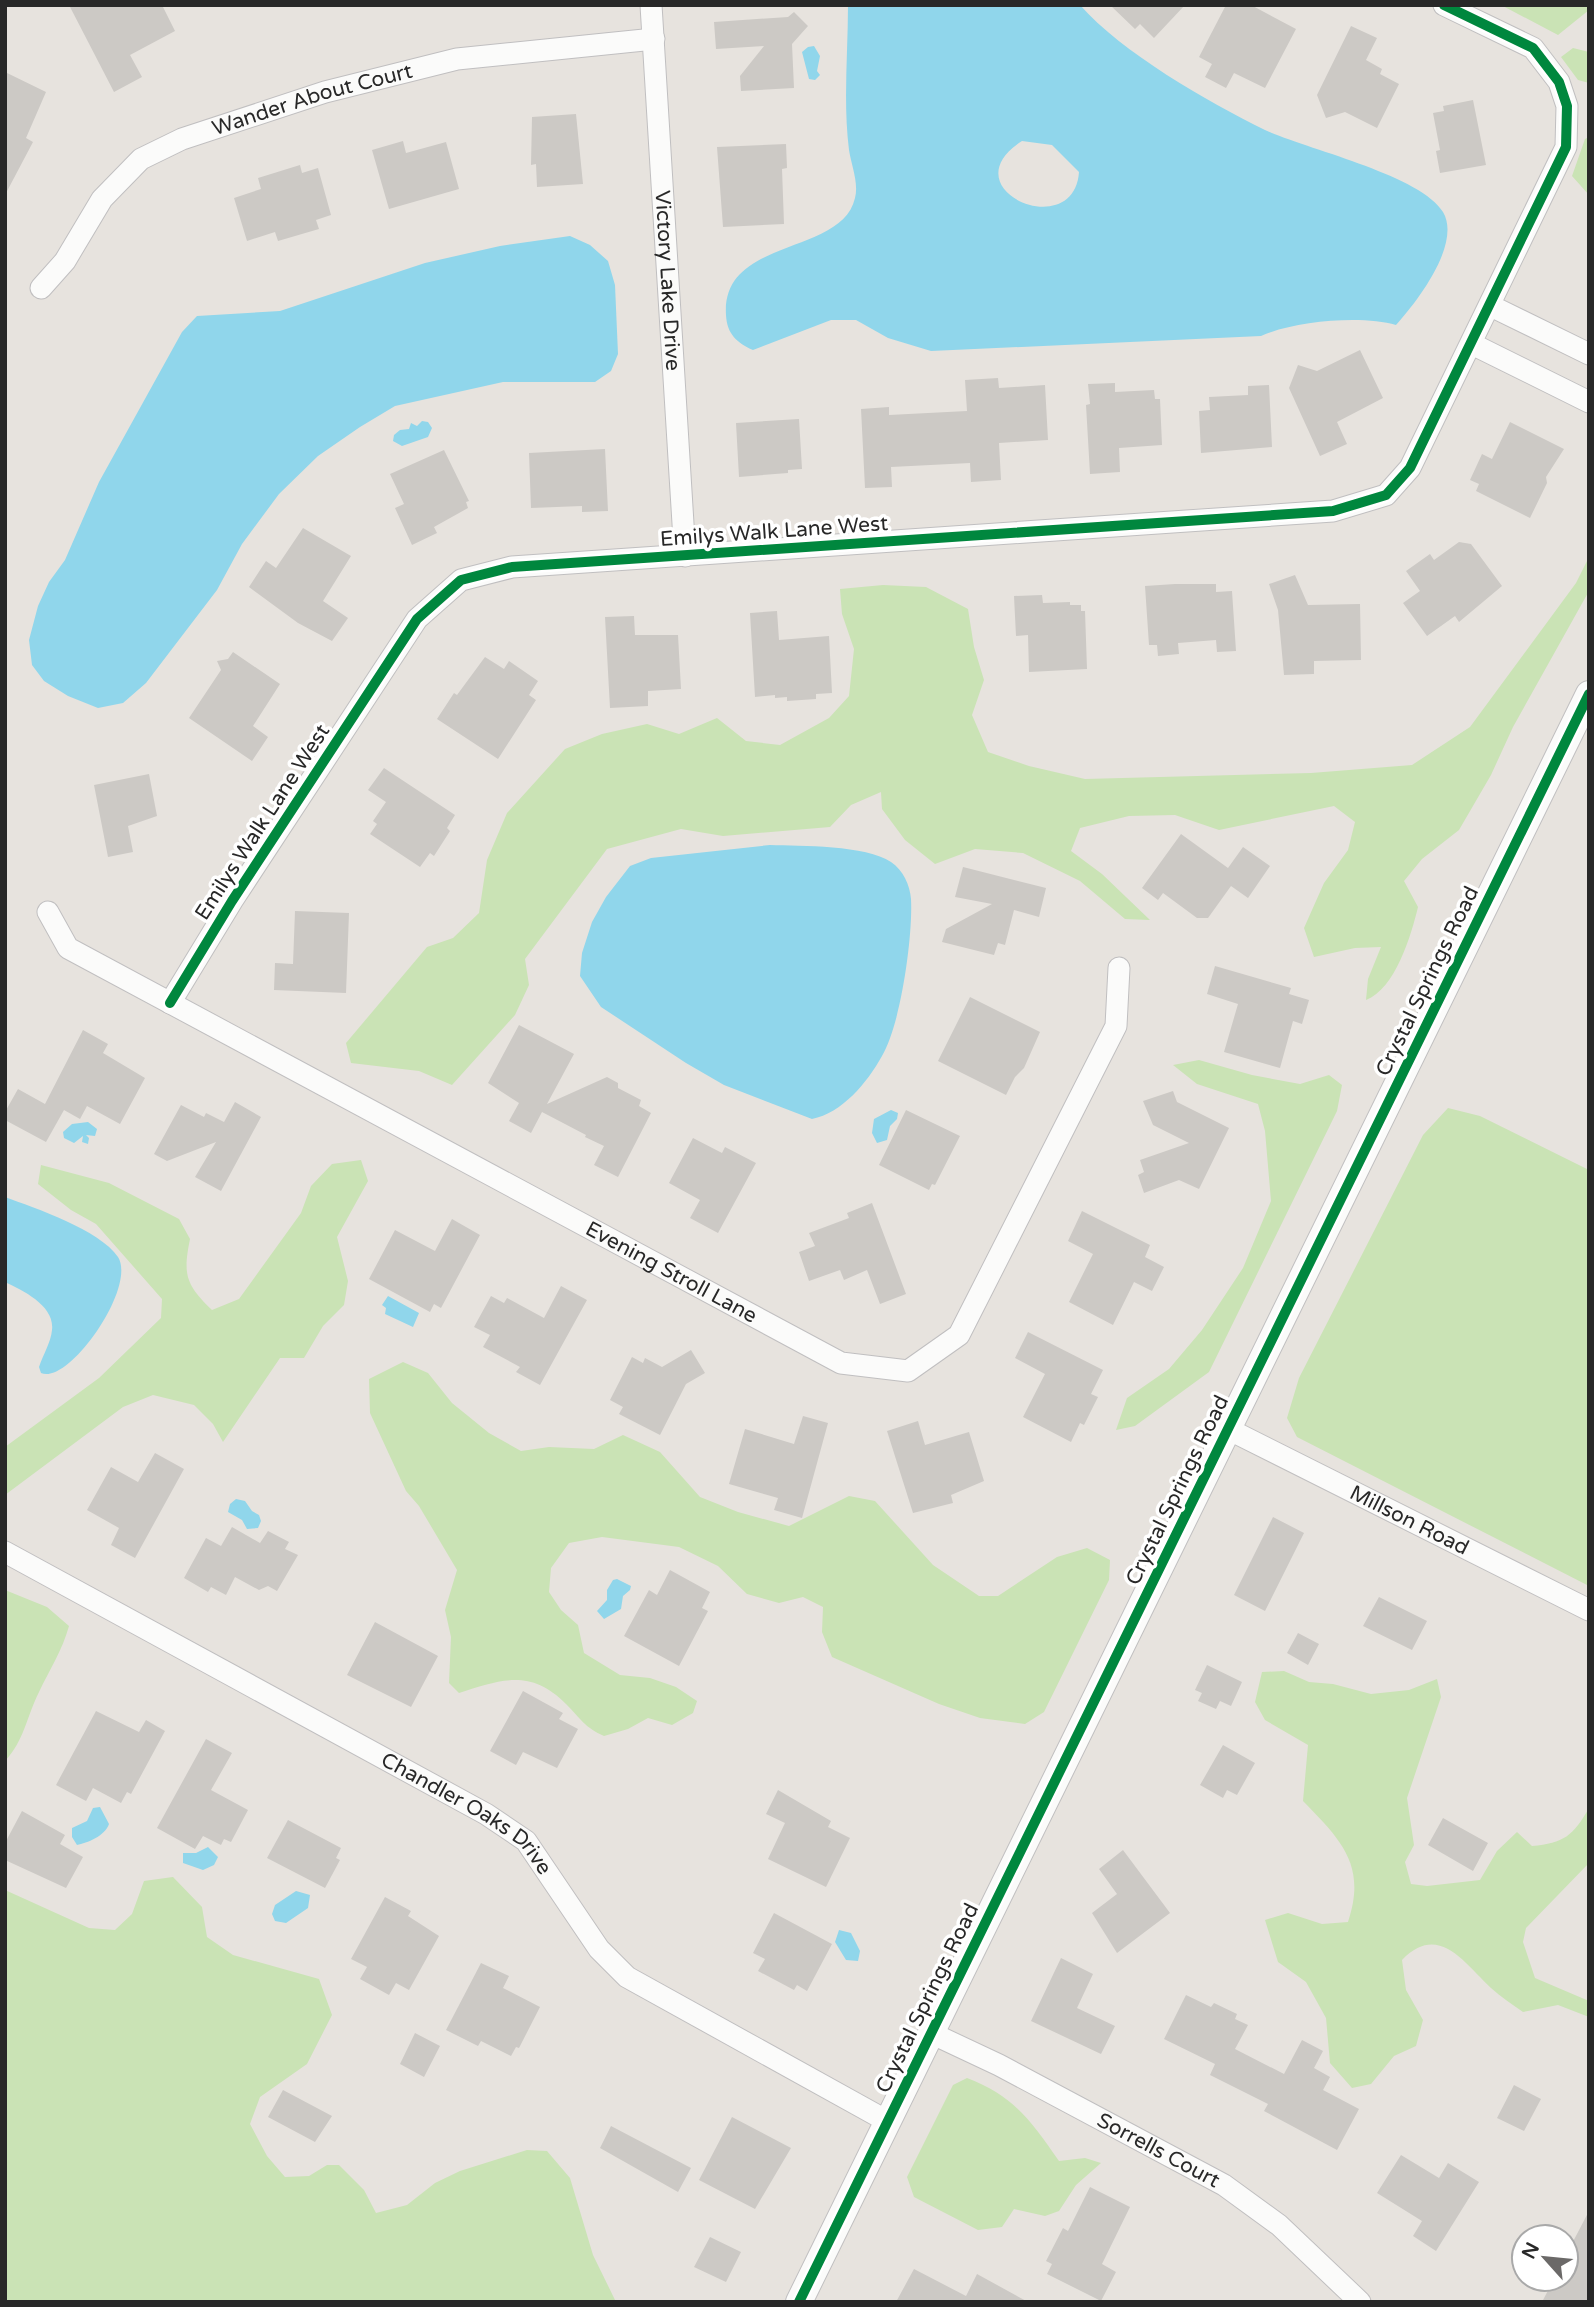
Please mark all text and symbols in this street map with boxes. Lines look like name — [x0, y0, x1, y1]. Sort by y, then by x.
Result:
street label: Wander About Court — [209, 59, 415, 141]
street label: Victory Lake Drive — [649, 190, 686, 371]
street label: Emilys Walk Lane West — [659, 511, 889, 552]
street label: Emilys Walk Lane West — [190, 720, 335, 925]
street label: Crystal Springs Road — [1371, 882, 1484, 1080]
street label: Evening Stroll Lane — [581, 1216, 761, 1329]
street label: Crystal Springs Road — [1121, 1391, 1234, 1589]
street label: Millson Road — [1346, 1480, 1473, 1561]
street label: Chandler Oaks Drive — [377, 1747, 557, 1880]
street label: Crystal Springs Road — [871, 1899, 984, 2097]
street label: Sorrells Court — [1093, 2108, 1224, 2193]
north arrow — [1510, 2223, 1580, 2293]
text: N — [1517, 2239, 1544, 2263]

